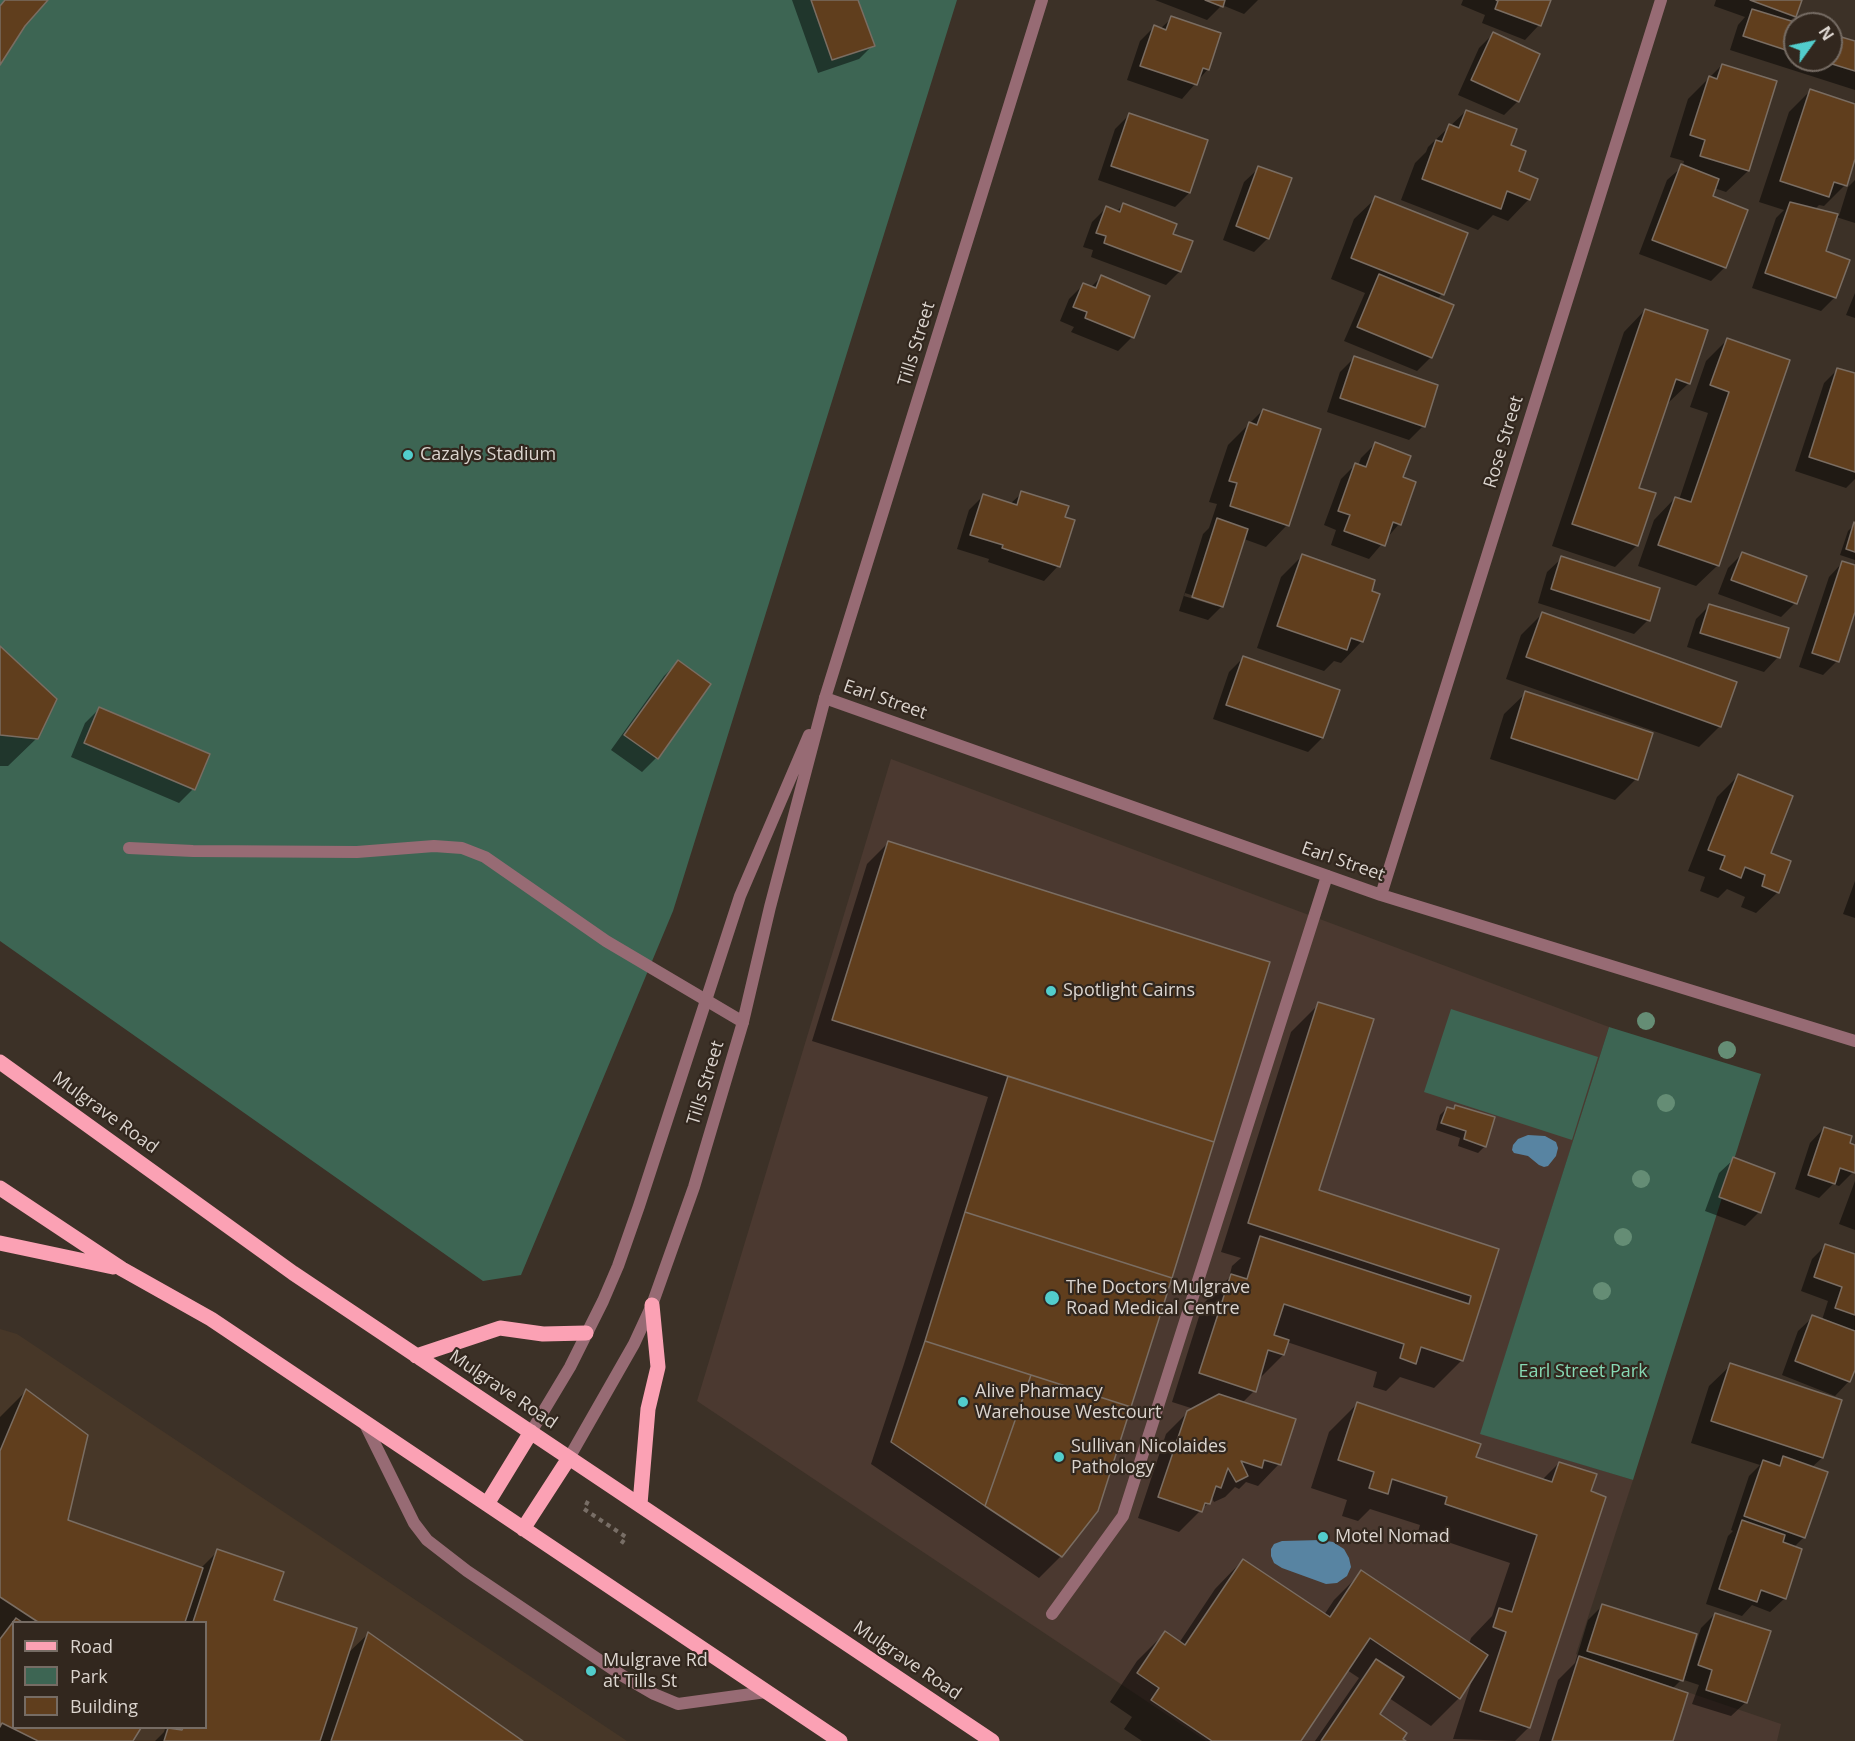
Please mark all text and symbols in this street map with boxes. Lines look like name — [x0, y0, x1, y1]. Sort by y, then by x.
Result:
north arrow — [1783, 12, 1843, 72]
text: N — [1814, 22, 1839, 45]
street label: Tills Street — [894, 299, 940, 389]
street label: Rose Street — [1480, 393, 1528, 491]
place label: Cazalys Stadium — [420, 444, 556, 466]
marker: Cazalys Stadium — [401, 448, 415, 462]
street label: Earl Street — [840, 676, 930, 724]
street label: Earl Street — [1298, 838, 1388, 886]
place label: Spotlight Cairns — [1063, 980, 1195, 1002]
marker: Spotlight Cairns — [1044, 984, 1058, 998]
street label: Tills Street — [683, 1038, 729, 1128]
street label: Mulgrave Road — [48, 1067, 162, 1159]
place label: The Doctors Mulgrave Road Medical Centre — [1066, 1277, 1250, 1320]
marker: The Doctors Mulgrave Road Medical Centre — [1043, 1289, 1061, 1307]
street label: Mulgrave Road — [445, 1346, 561, 1434]
park label: Earl Street Park — [1518, 1361, 1648, 1383]
place label: Alive Pharmacy Warehouse Westcourt — [975, 1381, 1161, 1424]
marker: Alive Pharmacy Warehouse Westcourt — [956, 1395, 970, 1409]
place label: Sullivan Nicolaides Pathology — [1071, 1436, 1227, 1478]
marker: Sullivan Nicolaides Pathology — [1052, 1450, 1066, 1464]
place label: Motel Nomad — [1335, 1526, 1450, 1548]
marker: Motel Nomad — [1316, 1530, 1330, 1544]
street label: Mulgrave Road — [849, 1617, 965, 1705]
legend — [12, 1621, 207, 1729]
text: Road — [70, 1634, 113, 1658]
place label: Mulgrave Rd at Tills St — [603, 1650, 708, 1692]
text: Park — [70, 1664, 108, 1688]
marker: Mulgrave Rd at Tills St — [584, 1664, 598, 1678]
text: Building — [70, 1694, 138, 1718]

